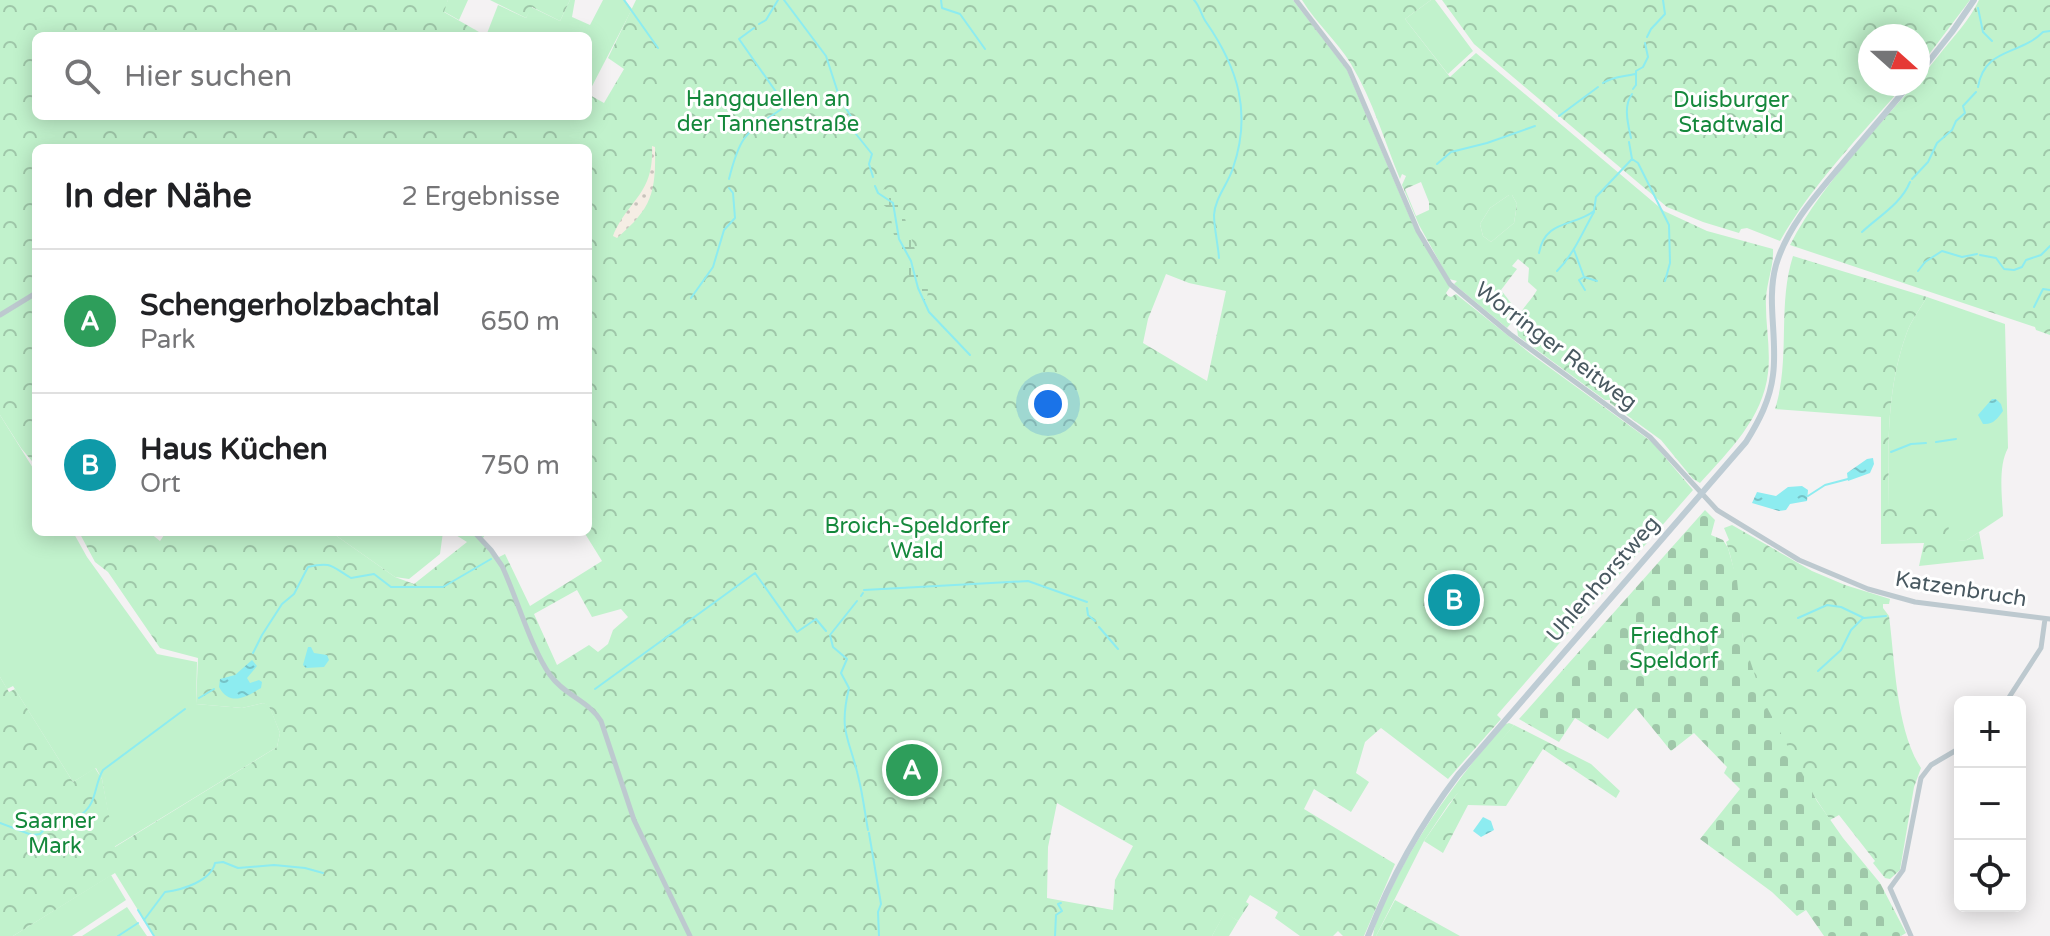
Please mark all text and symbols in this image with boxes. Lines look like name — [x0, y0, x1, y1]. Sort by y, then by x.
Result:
north arrow — [1858, 24, 1930, 96]
search box — [32, 32, 592, 120]
icon: search — [60, 54, 104, 98]
text: Hier suchen — [124, 58, 292, 95]
park label: Hangquellen an der Tannenstraße — [677, 86, 859, 137]
park label: Duisburger Stadtwald — [1673, 87, 1790, 138]
text: In der Nähe — [64, 176, 252, 217]
text: 2 Ergebnisse — [401, 181, 560, 212]
street label: Worringer Reitweg — [1470, 277, 1642, 415]
text: Schengerholzbachtal — [140, 287, 440, 324]
text: A — [80, 306, 100, 337]
text: 650 m — [480, 306, 560, 337]
text: Park — [140, 324, 196, 355]
your location — [1028, 384, 1068, 424]
text: Haus Küchen — [140, 431, 328, 468]
text: B — [81, 450, 99, 481]
text: 750 m — [480, 450, 560, 481]
text: Ort — [140, 468, 181, 499]
street label: Uhlenhorstweg — [1541, 511, 1665, 647]
park label: Broich-Speldorfer Wald — [824, 513, 1010, 564]
street label: Katzenbruch — [1893, 566, 2029, 612]
pin: B — [1428, 570, 1480, 630]
park label: Friedhof Speldorf — [1629, 623, 1719, 674]
map controls — [1954, 696, 2026, 912]
button: + — [1954, 696, 2026, 768]
pin: A — [886, 740, 938, 800]
button: − — [1954, 768, 2026, 840]
park label: Saarner Mark — [15, 808, 96, 859]
button: locate — [1954, 840, 2026, 912]

